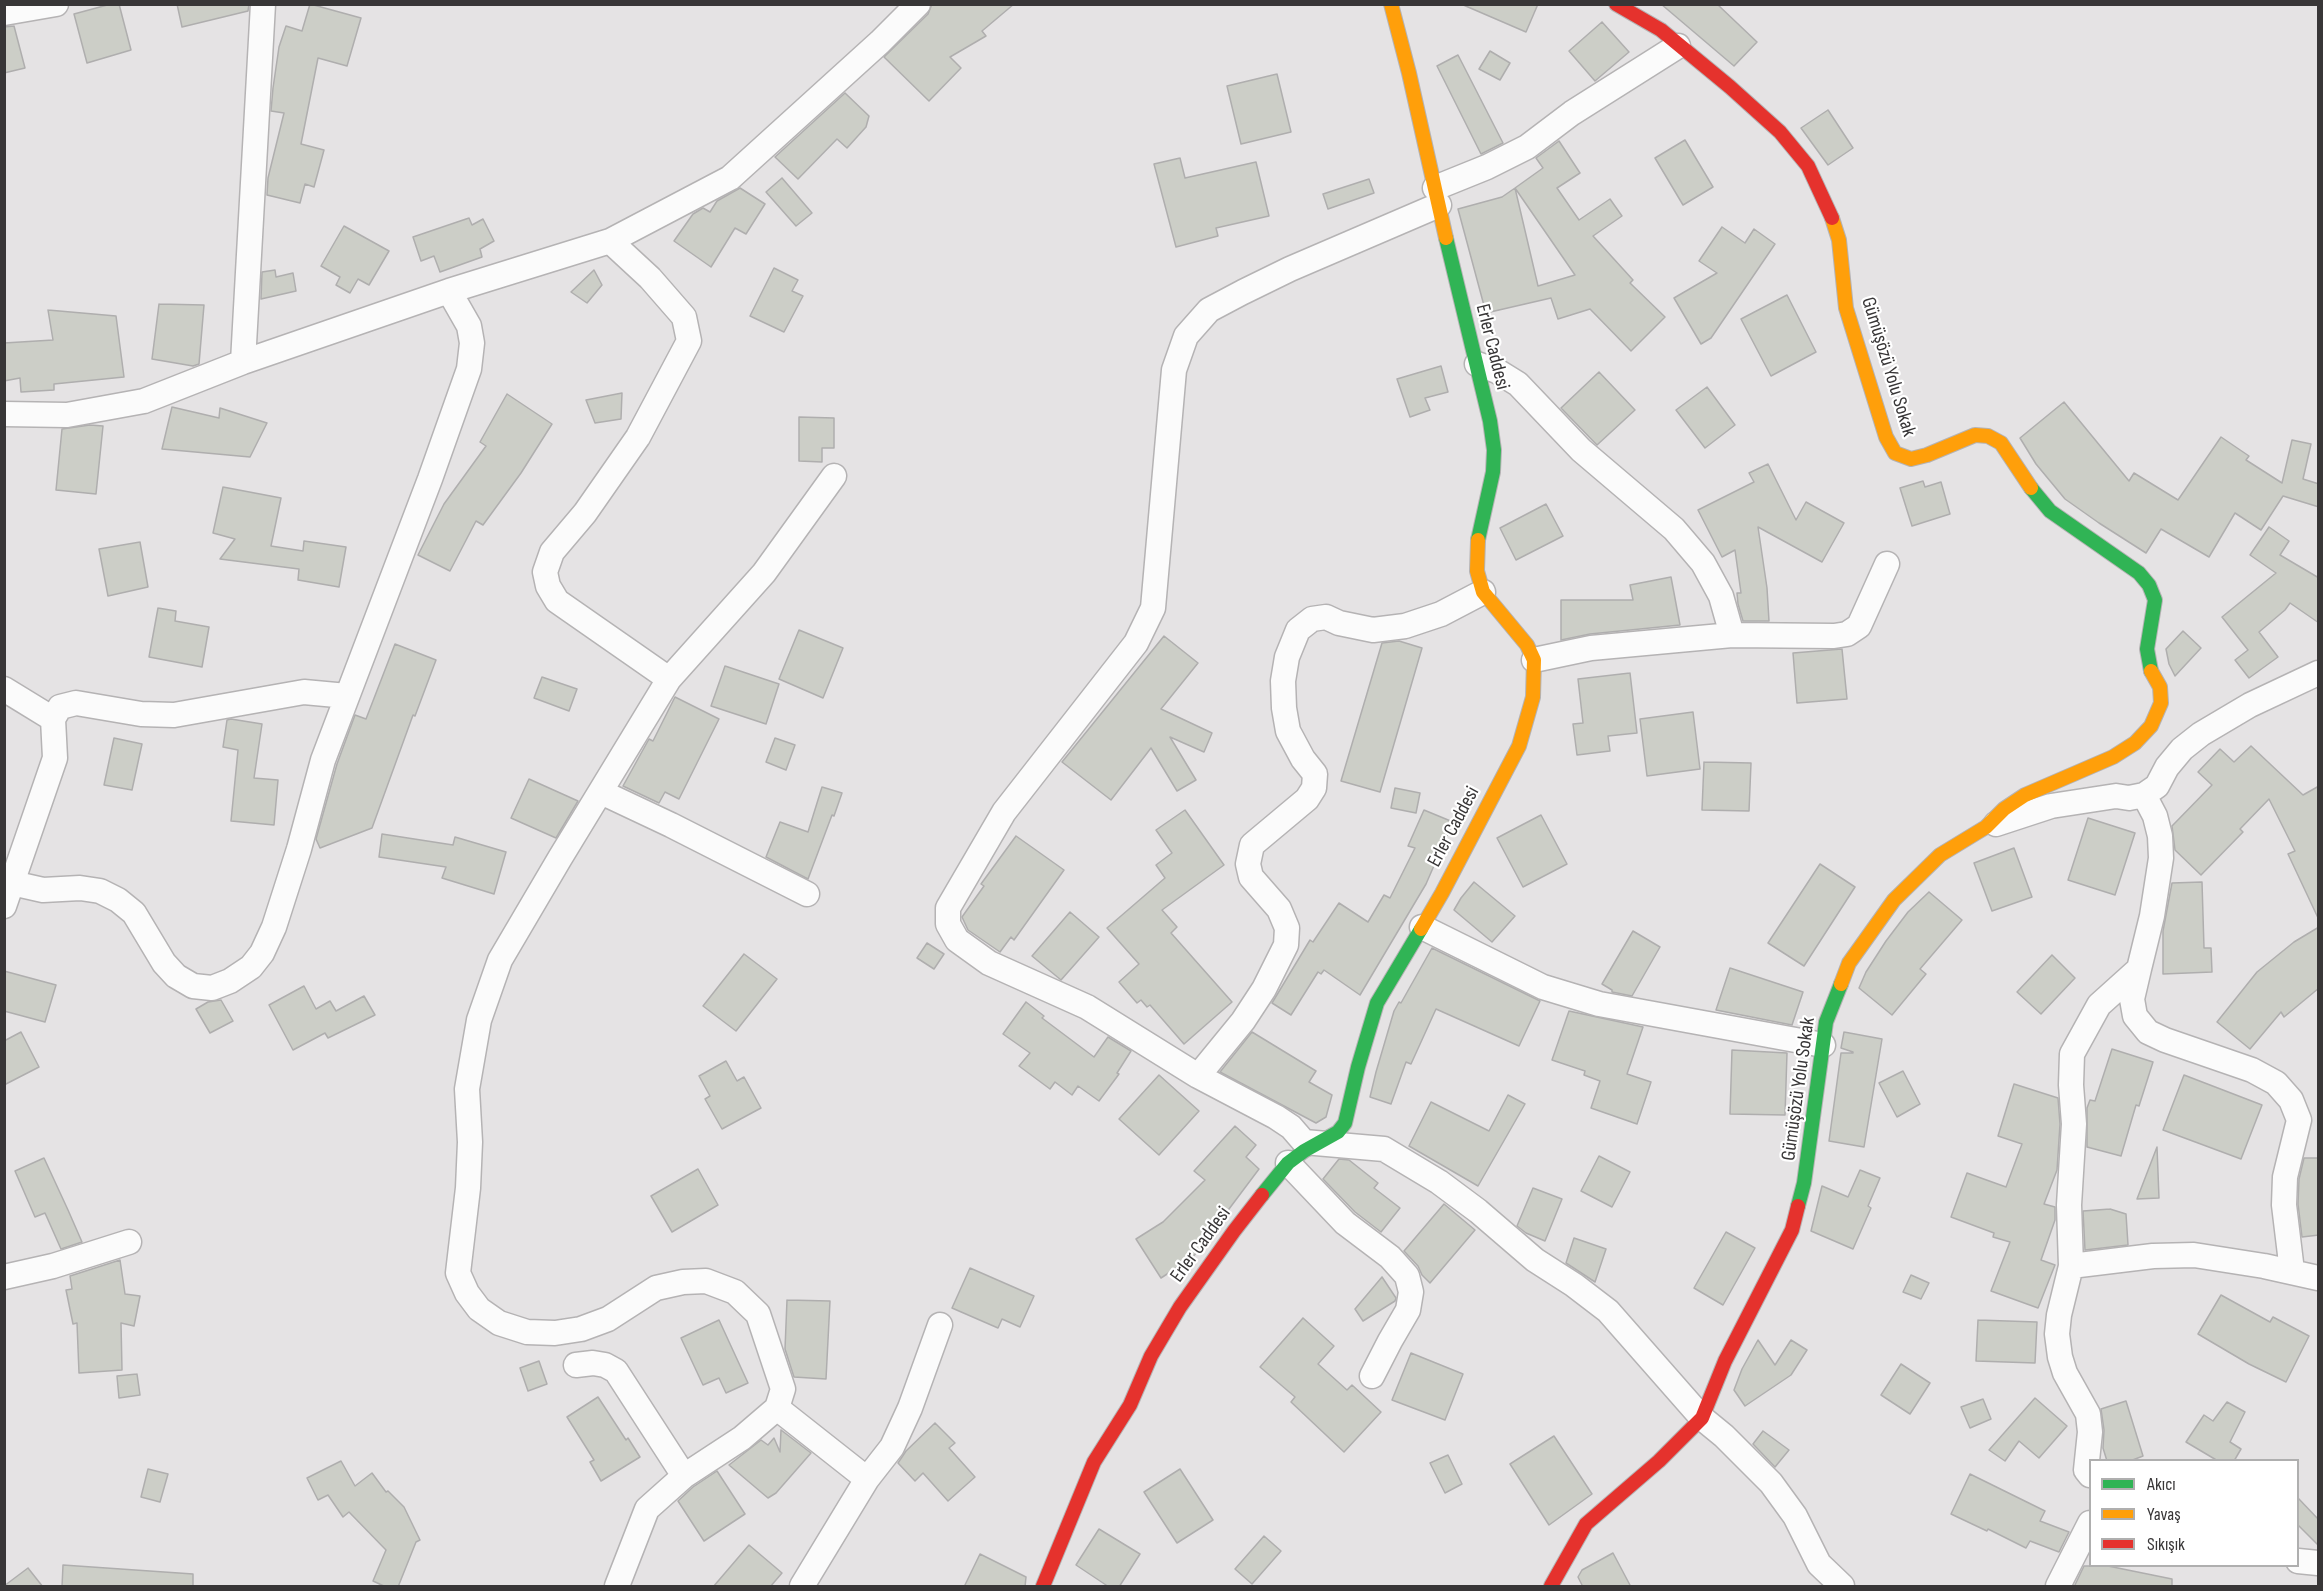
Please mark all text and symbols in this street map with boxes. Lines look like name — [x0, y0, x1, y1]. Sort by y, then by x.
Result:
street label: Gümüşözü Yolu Sokak — [1855, 294, 1921, 440]
street label: Erler Caddesi — [1470, 302, 1514, 392]
street label: Erler Caddesi — [1423, 783, 1485, 871]
street label: Gümüşözü Yolu Sokak — [1777, 1016, 1821, 1162]
street label: Erler Caddesi — [1166, 1203, 1236, 1287]
legend — [2089, 1459, 2299, 1567]
text: Akıcı — [2147, 1474, 2176, 1495]
text: Yavaş — [2147, 1504, 2181, 1525]
text: Sıkışık — [2147, 1534, 2185, 1555]

